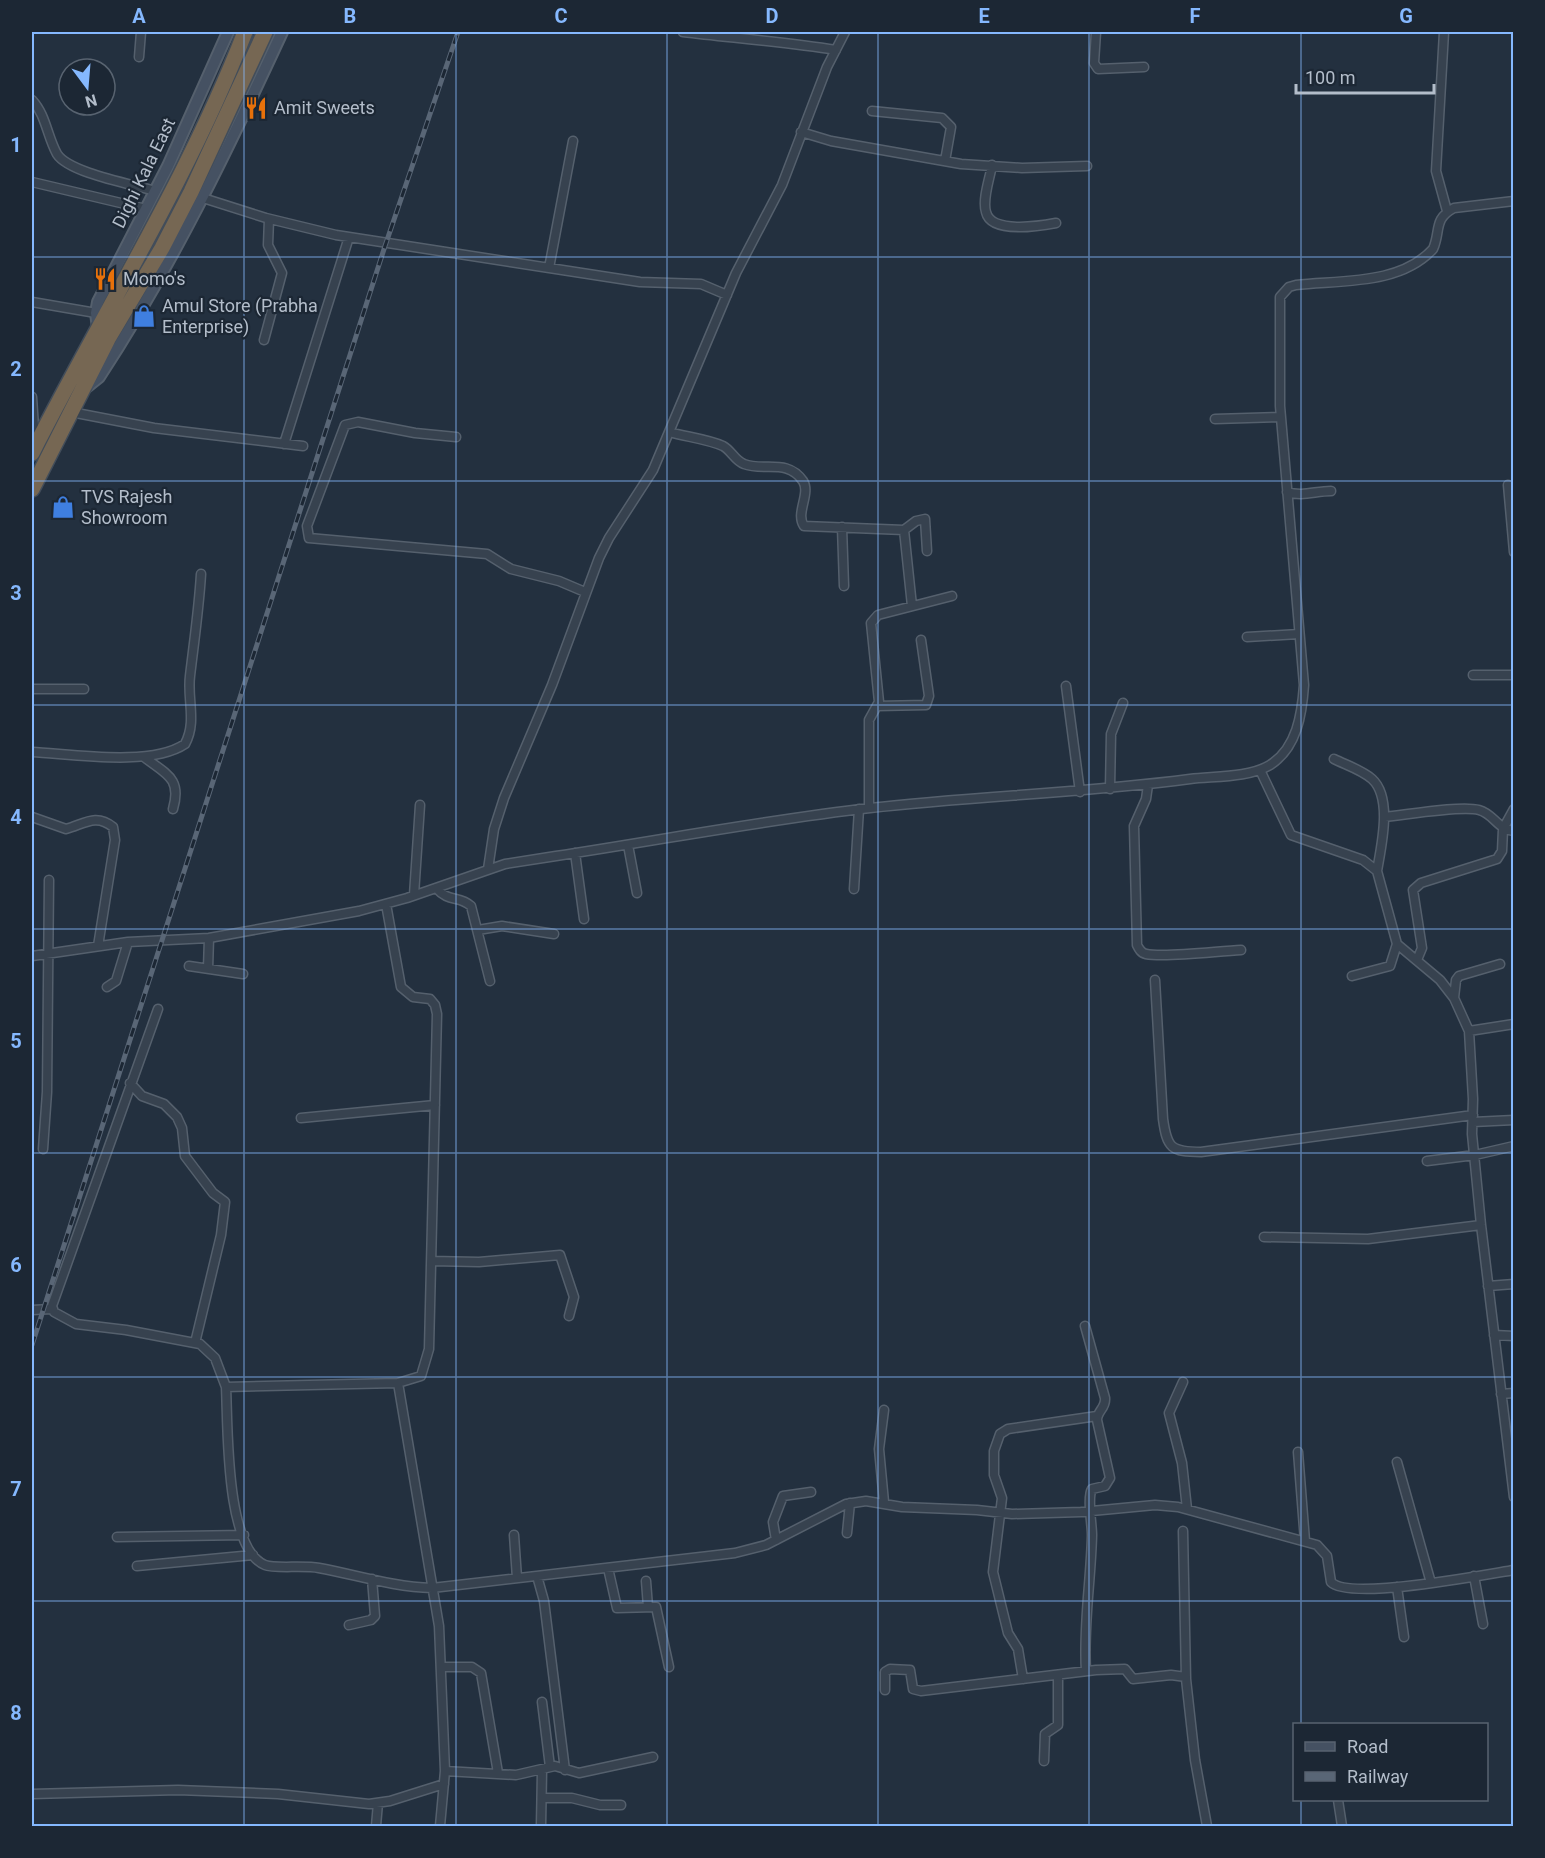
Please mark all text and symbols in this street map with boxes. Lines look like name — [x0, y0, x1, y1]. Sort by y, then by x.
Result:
text: A — [132, 4, 146, 28]
text: B — [344, 4, 356, 28]
text: C — [554, 4, 568, 28]
text: D — [766, 4, 779, 28]
text: E — [978, 4, 990, 28]
text: F — [1190, 4, 1201, 28]
text: G — [1399, 4, 1413, 28]
north arrow — [57, 57, 117, 117]
scale bar — [1296, 57, 1434, 95]
text: 100 m — [1305, 67, 1356, 88]
text: N — [83, 90, 99, 112]
restaurant icon: Amit Sweets — [243, 95, 269, 121]
place label: Amit Sweets — [274, 97, 375, 118]
street label: Dighi Kala East — [108, 114, 179, 231]
text: 1 — [10, 133, 22, 157]
restaurant icon: Momo's — [92, 266, 118, 292]
place label: Momo's — [123, 268, 186, 289]
place label: Amul Store (Prabha Enterprise) — [162, 295, 318, 338]
shop icon: Amul Store (Prabha Enterprise) — [131, 303, 157, 329]
text: 2 — [10, 357, 22, 381]
place label: TVS Rajesh Showroom — [81, 486, 172, 528]
shop icon: TVS Rajesh Showroom — [50, 494, 76, 520]
text: 3 — [10, 581, 22, 605]
text: 4 — [10, 805, 22, 829]
text: 5 — [10, 1029, 22, 1053]
text: 6 — [10, 1253, 22, 1277]
text: 7 — [10, 1477, 22, 1501]
text: 8 — [10, 1701, 22, 1725]
legend — [1293, 1723, 1488, 1801]
text: Road — [1347, 1736, 1388, 1757]
text: Railway — [1347, 1766, 1409, 1787]

